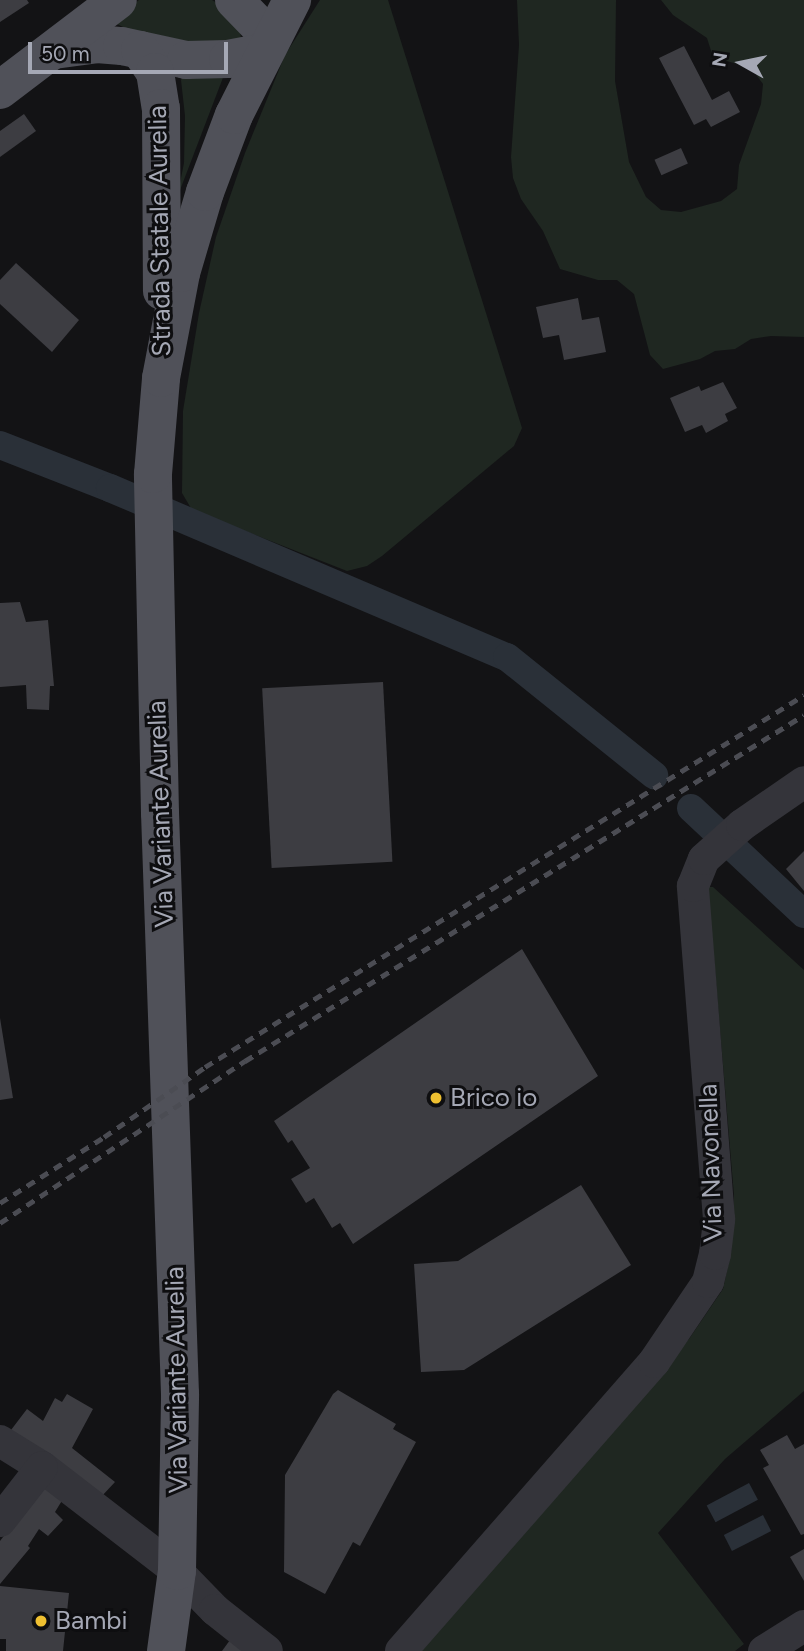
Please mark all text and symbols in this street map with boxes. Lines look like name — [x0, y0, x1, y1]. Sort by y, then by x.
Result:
scale bar — [32, 28, 231, 72]
north arrow — [706, 28, 776, 98]
text: 50 m — [41, 41, 90, 66]
text: N — [707, 51, 732, 69]
street label: Strada Statale Aurelia — [142, 105, 178, 357]
street label: Via Variante Aurelia — [141, 700, 181, 928]
place label: Brico io — [450, 1082, 537, 1114]
street label: Via Navonella — [693, 1083, 729, 1243]
marker: Brico io — [428, 1090, 444, 1106]
street label: Via Variante Aurelia — [159, 1266, 195, 1494]
place label: Bambi — [55, 1605, 128, 1637]
marker: Bambi — [33, 1613, 49, 1629]

